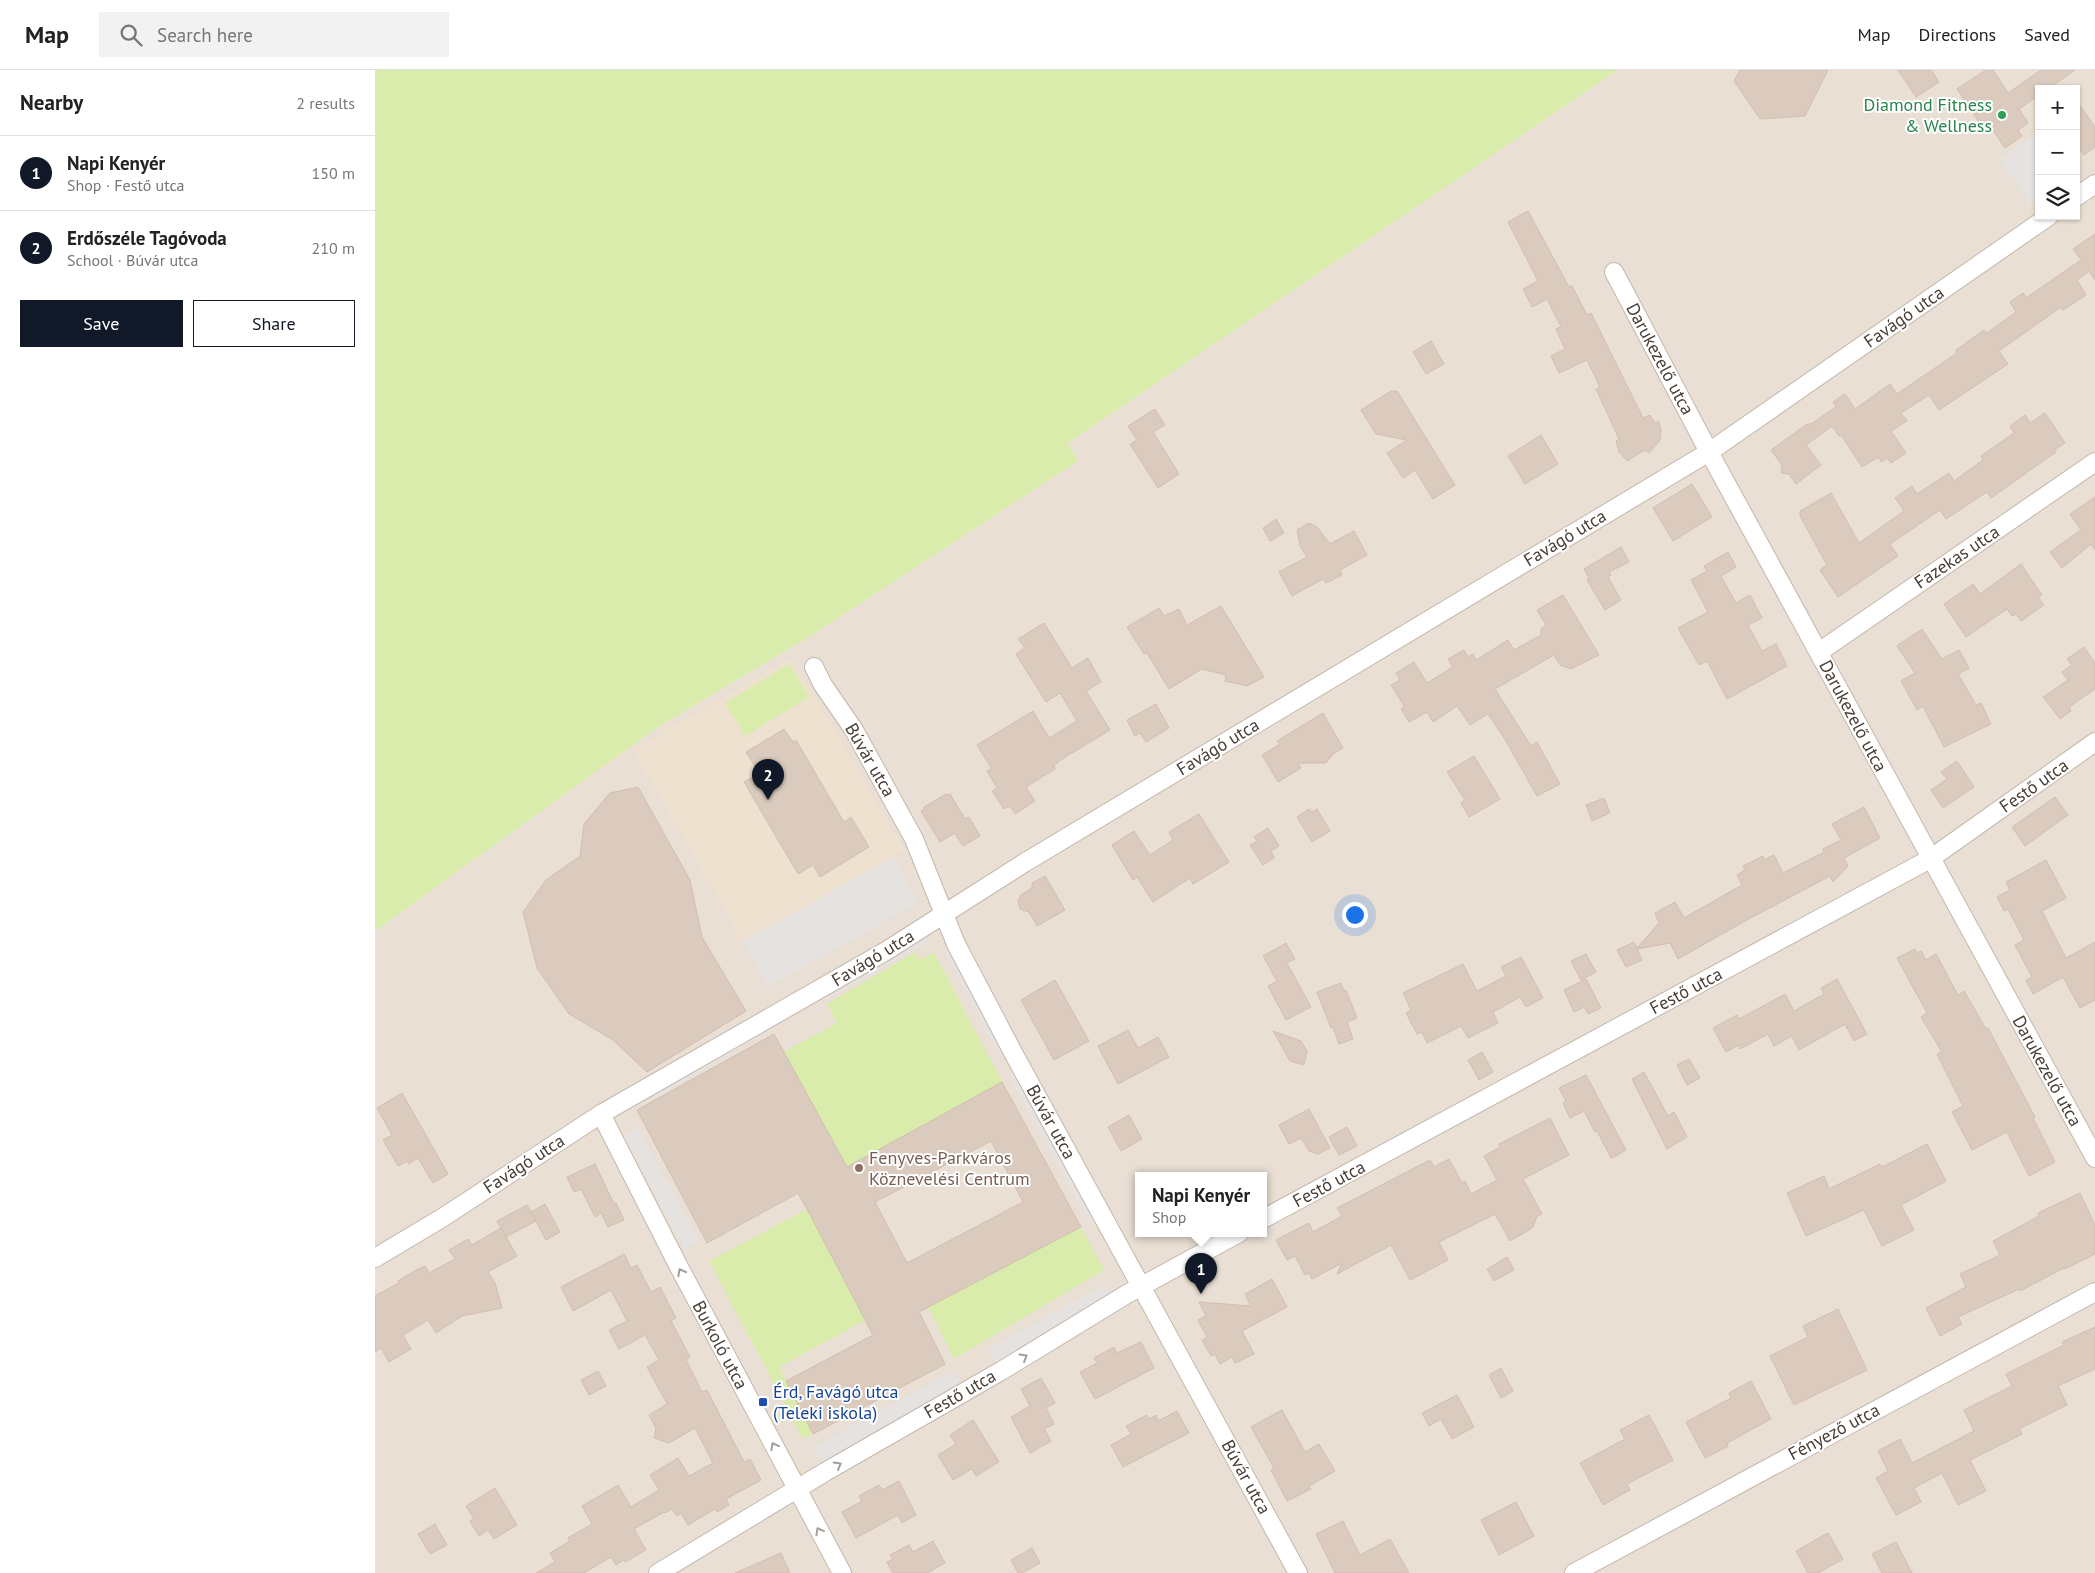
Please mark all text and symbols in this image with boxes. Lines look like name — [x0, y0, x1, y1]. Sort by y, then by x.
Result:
search box — [99, 12, 449, 57]
text: Map — [25, 19, 69, 50]
icon: search — [117, 21, 145, 49]
text: Search here — [157, 23, 253, 47]
text: Map — [1858, 23, 1890, 46]
text: Directions — [1918, 23, 1996, 46]
text: Saved — [2024, 23, 2070, 46]
map controls — [2035, 85, 2080, 220]
button: + — [2035, 85, 2080, 130]
text: Nearby — [20, 89, 83, 116]
text: 2 results — [296, 93, 355, 113]
place label: Diamond Fitness & Wellness — [1863, 93, 1992, 137]
marker: Diamond Fitness & Wellness — [1996, 109, 2008, 121]
button: − — [2035, 130, 2080, 175]
text: Napi Kenyér — [67, 151, 165, 175]
text: 1 — [31, 163, 41, 183]
text: 150 m — [312, 163, 355, 183]
text: Shop · Festő utca — [67, 175, 185, 195]
button: layers — [2035, 175, 2080, 220]
text: Erdőszéle Tagóvoda — [67, 226, 227, 250]
text: 2 — [31, 238, 41, 258]
text: 210 m — [312, 238, 355, 258]
text: School · Búvár utca — [67, 250, 198, 270]
street label: Favágó utca — [1859, 281, 1948, 353]
street label: Darukezelő utca — [1621, 299, 1700, 419]
button: Save — [20, 300, 183, 347]
button: Share — [193, 300, 355, 347]
street label: Favágó utca — [1519, 504, 1610, 571]
street label: Fazekas utca — [1910, 520, 2004, 593]
street label: Darukezelő utca — [1814, 656, 1893, 776]
street label: Favágó utca — [1172, 713, 1263, 780]
street label: Búvár utca — [840, 719, 901, 801]
street label: Festő utca — [1995, 754, 2073, 818]
pin: 2 — [752, 759, 784, 800]
your location — [1342, 902, 1368, 928]
street label: Favágó utca — [827, 924, 918, 991]
street label: Festő utca — [1645, 962, 1726, 1019]
street label: Darukezelő utca — [2008, 1011, 2087, 1130]
street label: Búvár utca — [1022, 1081, 1081, 1163]
street label: Favágó utca — [479, 1129, 569, 1198]
place label: Fenyves-Parkváros Köznevelési Centrum — [869, 1146, 1030, 1190]
street label: Festő utca — [1288, 1155, 1369, 1212]
marker: Fenyves-Parkváros Köznevelési Centrum — [853, 1162, 865, 1174]
popup — [1135, 1172, 1267, 1237]
text: Napi Kenyér — [1152, 1183, 1250, 1207]
text: Shop — [1152, 1207, 1186, 1227]
pin: 1 — [1185, 1253, 1217, 1294]
one-way arrow — [677, 1268, 687, 1277]
street label: Burkoló utca — [688, 1297, 753, 1393]
one-way arrow — [1019, 1353, 1028, 1363]
street label: Festő utca — [920, 1364, 1000, 1423]
place label: Érd, Favágó utca (Teleki iskola) — [773, 1380, 899, 1424]
marker: Érd, Favágó utca (Teleki iskola) — [757, 1396, 769, 1408]
street label: Fényező utca — [1784, 1398, 1883, 1465]
street label: Búvár utca — [1217, 1436, 1276, 1518]
one-way arrow — [770, 1443, 780, 1452]
one-way arrow — [833, 1461, 842, 1471]
one-way arrow — [815, 1528, 825, 1537]

